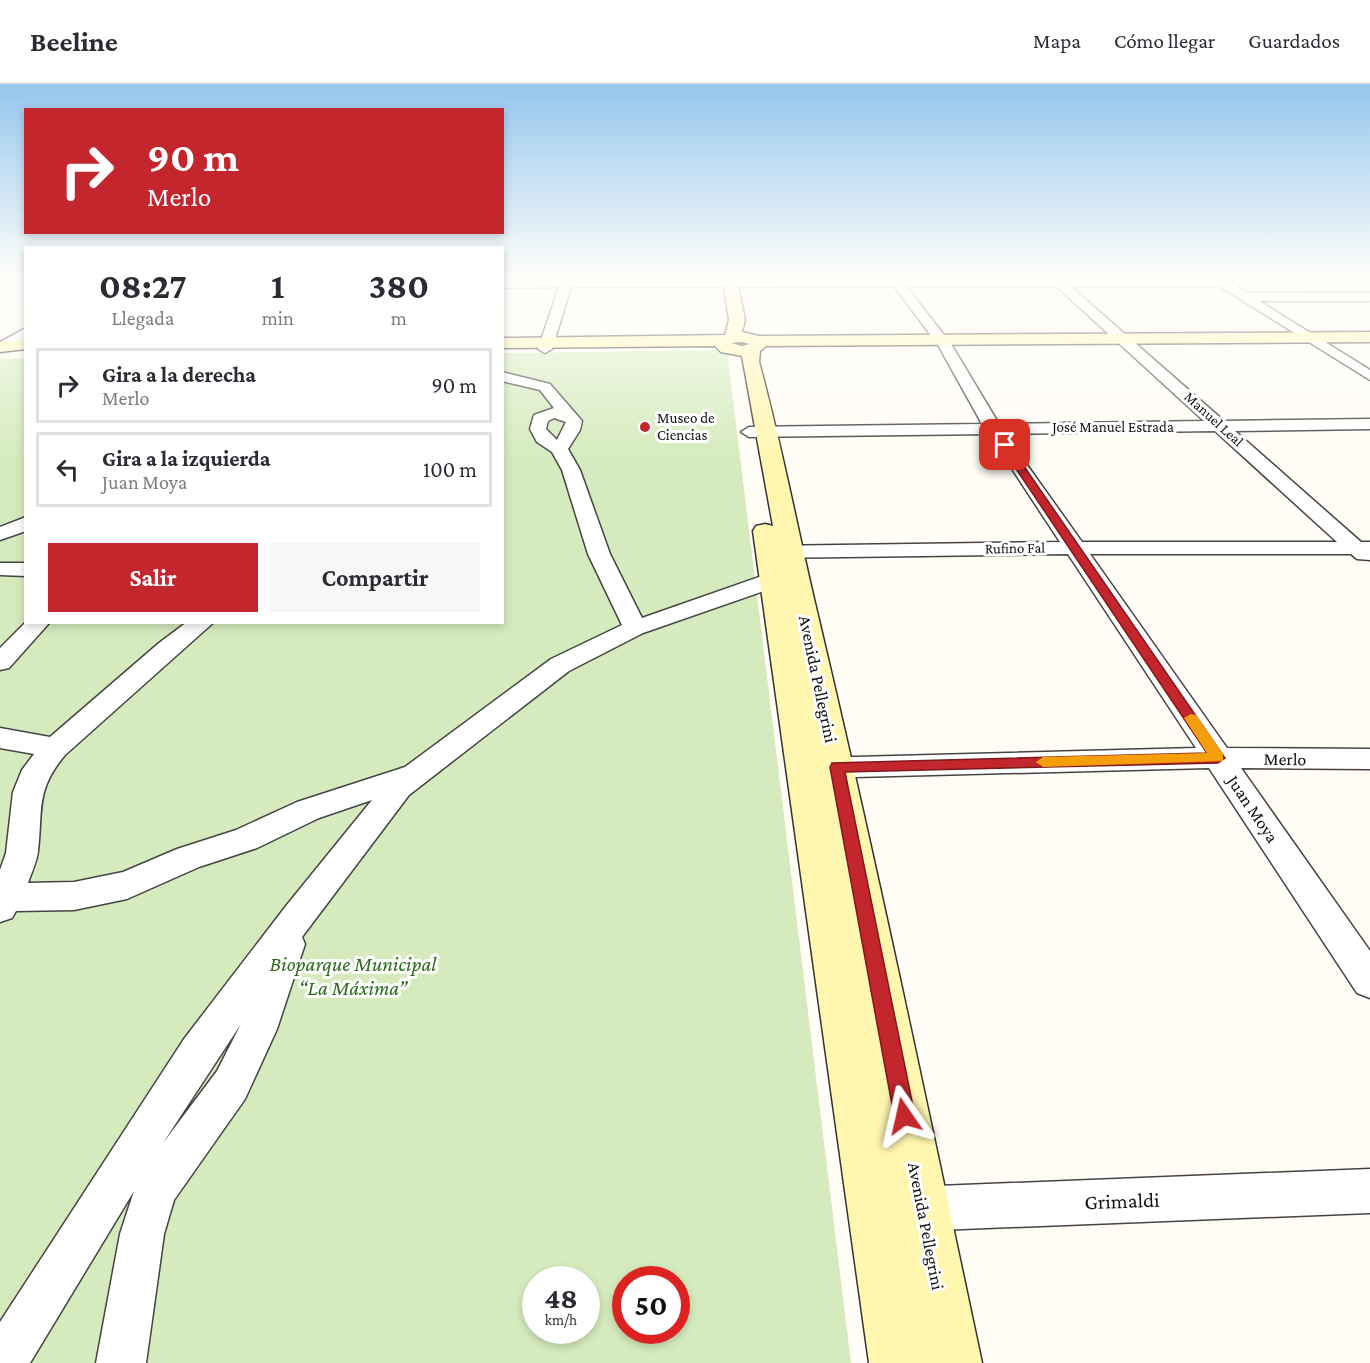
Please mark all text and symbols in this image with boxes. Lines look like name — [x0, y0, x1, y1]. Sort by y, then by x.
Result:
text: Beeline — [30, 26, 118, 57]
text: Mapa — [1033, 29, 1081, 53]
text: Cómo llegar — [1114, 29, 1215, 53]
text: Guardados — [1248, 29, 1340, 53]
icon: right — [48, 132, 126, 210]
text: 90 m — [147, 133, 239, 180]
text: Merlo — [147, 182, 211, 212]
text: 08:27 — [99, 266, 187, 306]
text: 1 — [271, 266, 284, 306]
text: 380 — [369, 266, 429, 306]
text: Llegada — [112, 307, 174, 329]
text: min — [262, 307, 294, 329]
text: m — [391, 307, 407, 329]
text: Gira a la derecha — [102, 362, 256, 387]
icon: right — [51, 369, 84, 402]
text: 90 m — [432, 373, 477, 398]
text: Merlo — [102, 387, 150, 409]
street label: Manuel Leal — [1181, 388, 1247, 450]
place label: Museo de Ciencias — [657, 410, 715, 443]
pin — [979, 419, 1030, 470]
street label: José Manuel Estrada — [1050, 419, 1174, 436]
marker: Museo de Ciencias — [638, 420, 652, 434]
icon: arrive — [988, 428, 1021, 461]
text: Gira a la izquierda — [102, 446, 271, 471]
icon: left — [51, 453, 84, 486]
text: 100 m — [423, 457, 477, 482]
text: Juan Moya — [102, 471, 187, 493]
street label: Rufino Fal — [985, 539, 1045, 557]
button: Salir — [48, 543, 258, 612]
button: Compartir — [270, 543, 480, 612]
street label: Avenida Pellegrini — [795, 614, 841, 745]
street label: Merlo — [1263, 749, 1307, 769]
street label: Juan Moya — [1222, 770, 1283, 846]
park label: Bioparque Municipal “La Máxima” — [269, 952, 437, 1000]
position arrow — [872, 1084, 936, 1148]
street label: Avenida Pellegrini — [904, 1160, 948, 1292]
street label: Grimaldi — [1084, 1188, 1160, 1214]
speed limit sign: 50 — [612, 1266, 690, 1344]
text: 48 — [544, 1281, 578, 1314]
text: km/h — [545, 1312, 577, 1328]

